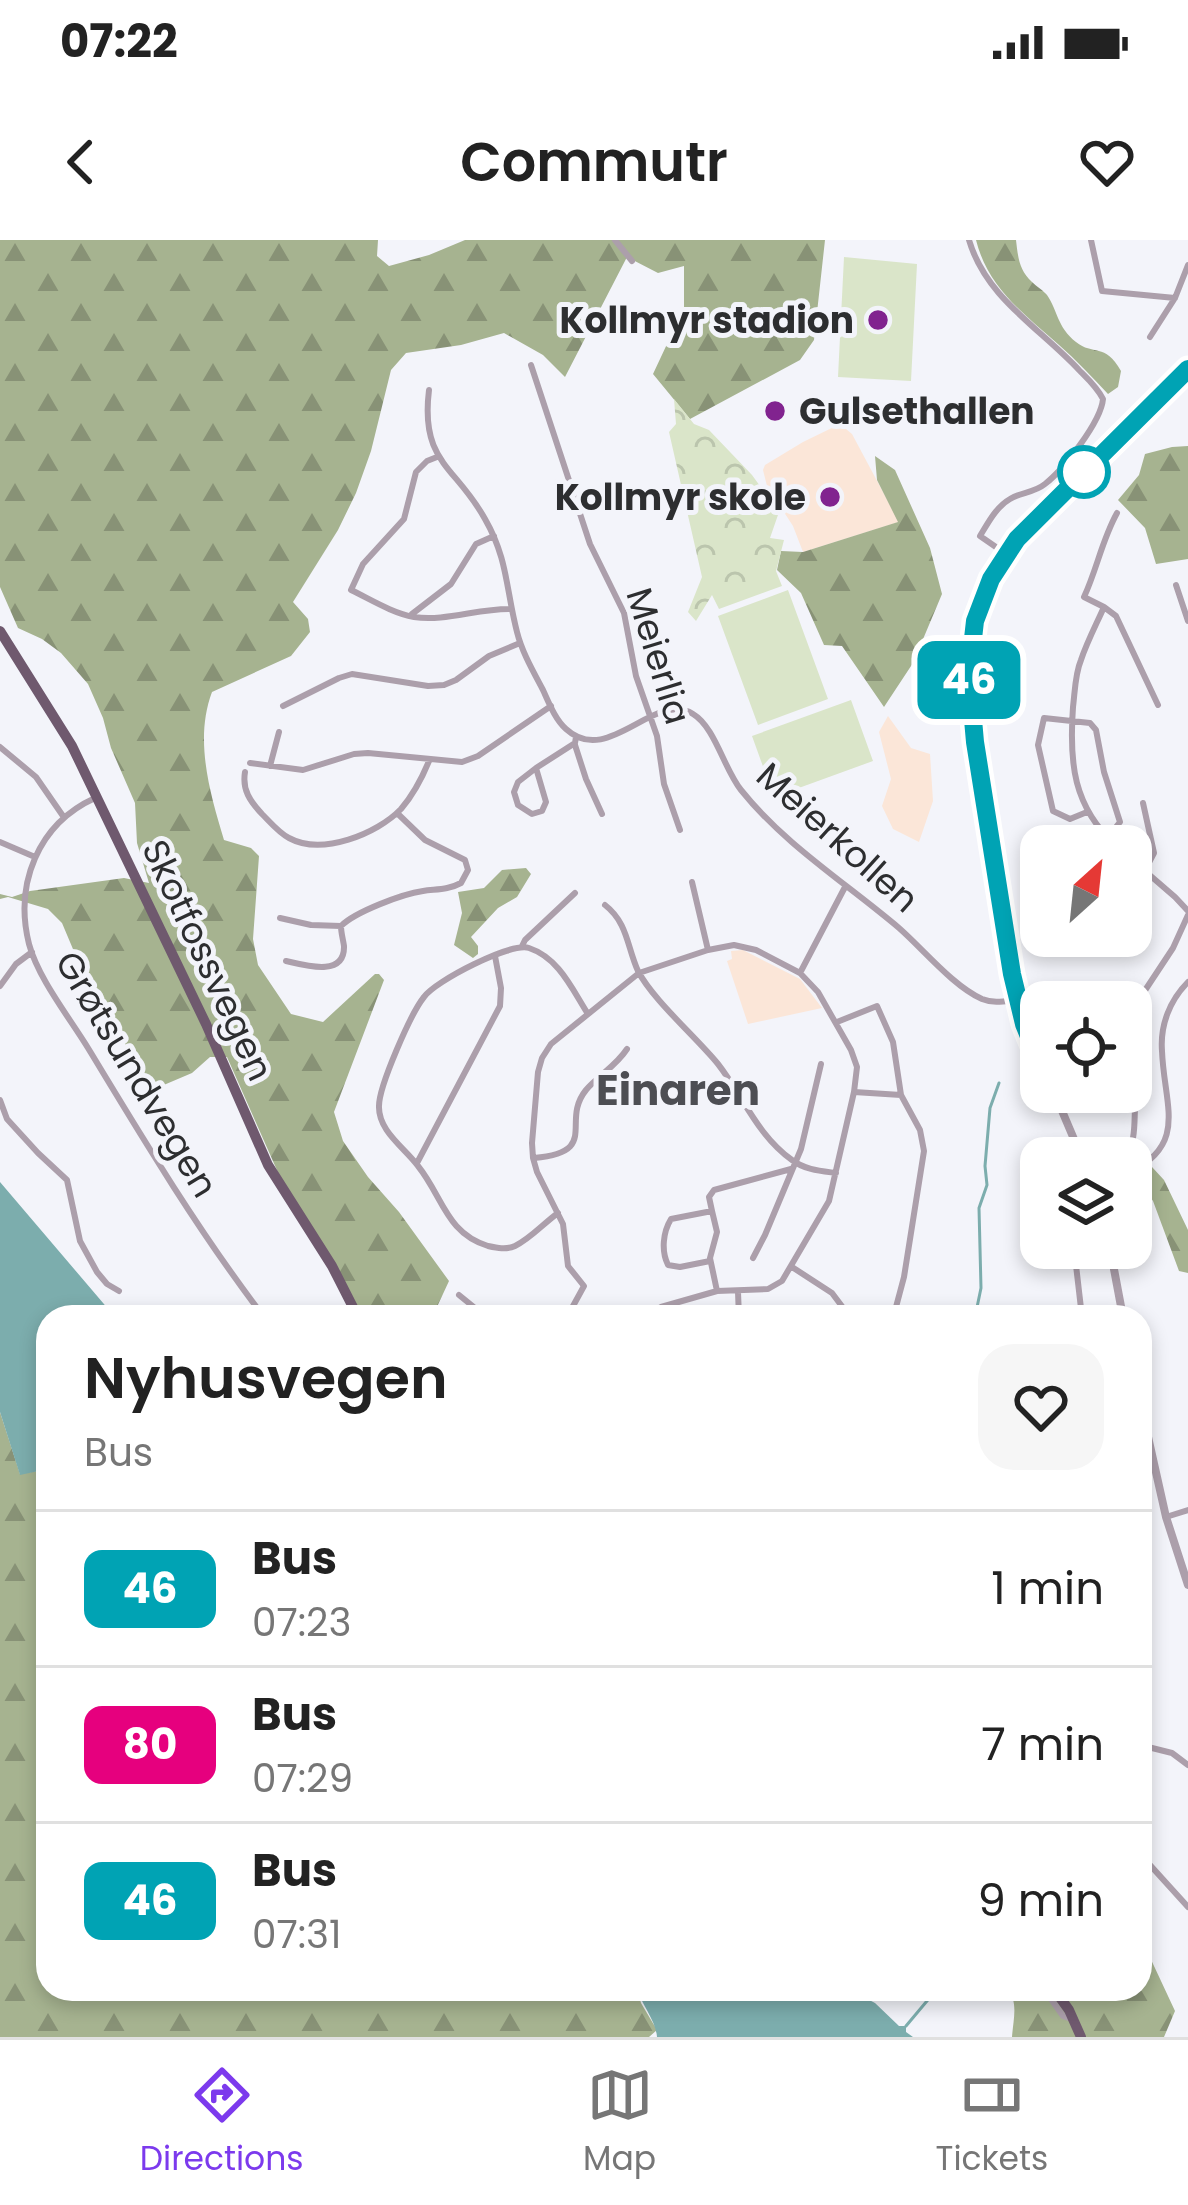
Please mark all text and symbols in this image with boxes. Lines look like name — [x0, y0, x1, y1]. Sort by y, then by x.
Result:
text: 07:22 — [60, 10, 178, 73]
text: Commutr — [460, 124, 728, 200]
icon: back — [48, 129, 114, 195]
icon: heart — [1074, 129, 1140, 195]
place label: Kollmyr stadion — [559, 295, 854, 346]
marker: Kollmyr stadion — [865, 307, 891, 333]
place label: Gulsethallen — [799, 386, 1035, 437]
marker: Gulsethallen — [762, 398, 788, 424]
unlabelled marker — [1059, 447, 1109, 497]
place label: Kollmyr skole — [555, 472, 806, 523]
marker: Kollmyr skole — [817, 484, 843, 510]
street label: Meierlia — [614, 582, 703, 731]
line badge: 46 — [915, 641, 1023, 719]
text: 46 — [941, 650, 997, 709]
street label: Meierkollen — [745, 751, 930, 924]
north arrow — [1020, 825, 1152, 957]
map controls — [1020, 825, 1152, 1269]
street label: Skotfossvegen — [129, 831, 286, 1089]
street label: Grøtsundvegen — [43, 942, 230, 1207]
button: locate — [1020, 981, 1152, 1113]
district label: Einaren — [596, 1061, 760, 1120]
button: layers — [1020, 1137, 1152, 1269]
text: Nyhusvegen — [84, 1338, 448, 1418]
button: heart — [978, 1344, 1104, 1470]
text: Bus — [84, 1425, 153, 1480]
text: Bus — [252, 1527, 337, 1590]
text: 1 min — [991, 1557, 1104, 1620]
text: 46 — [122, 1559, 178, 1618]
text: 07:23 — [252, 1595, 352, 1650]
text: Bus — [252, 1683, 337, 1746]
text: 7 min — [981, 1713, 1104, 1776]
text: 80 — [123, 1715, 177, 1774]
text: 07:29 — [252, 1751, 353, 1806]
text: Bus — [252, 1839, 337, 1902]
text: 9 min — [977, 1869, 1104, 1932]
text: 46 — [122, 1871, 178, 1930]
text: 07:31 — [252, 1907, 342, 1962]
tab: Directions — [140, 2062, 304, 2184]
tab: Map — [583, 2062, 656, 2184]
tab: Tickets — [936, 2062, 1048, 2184]

